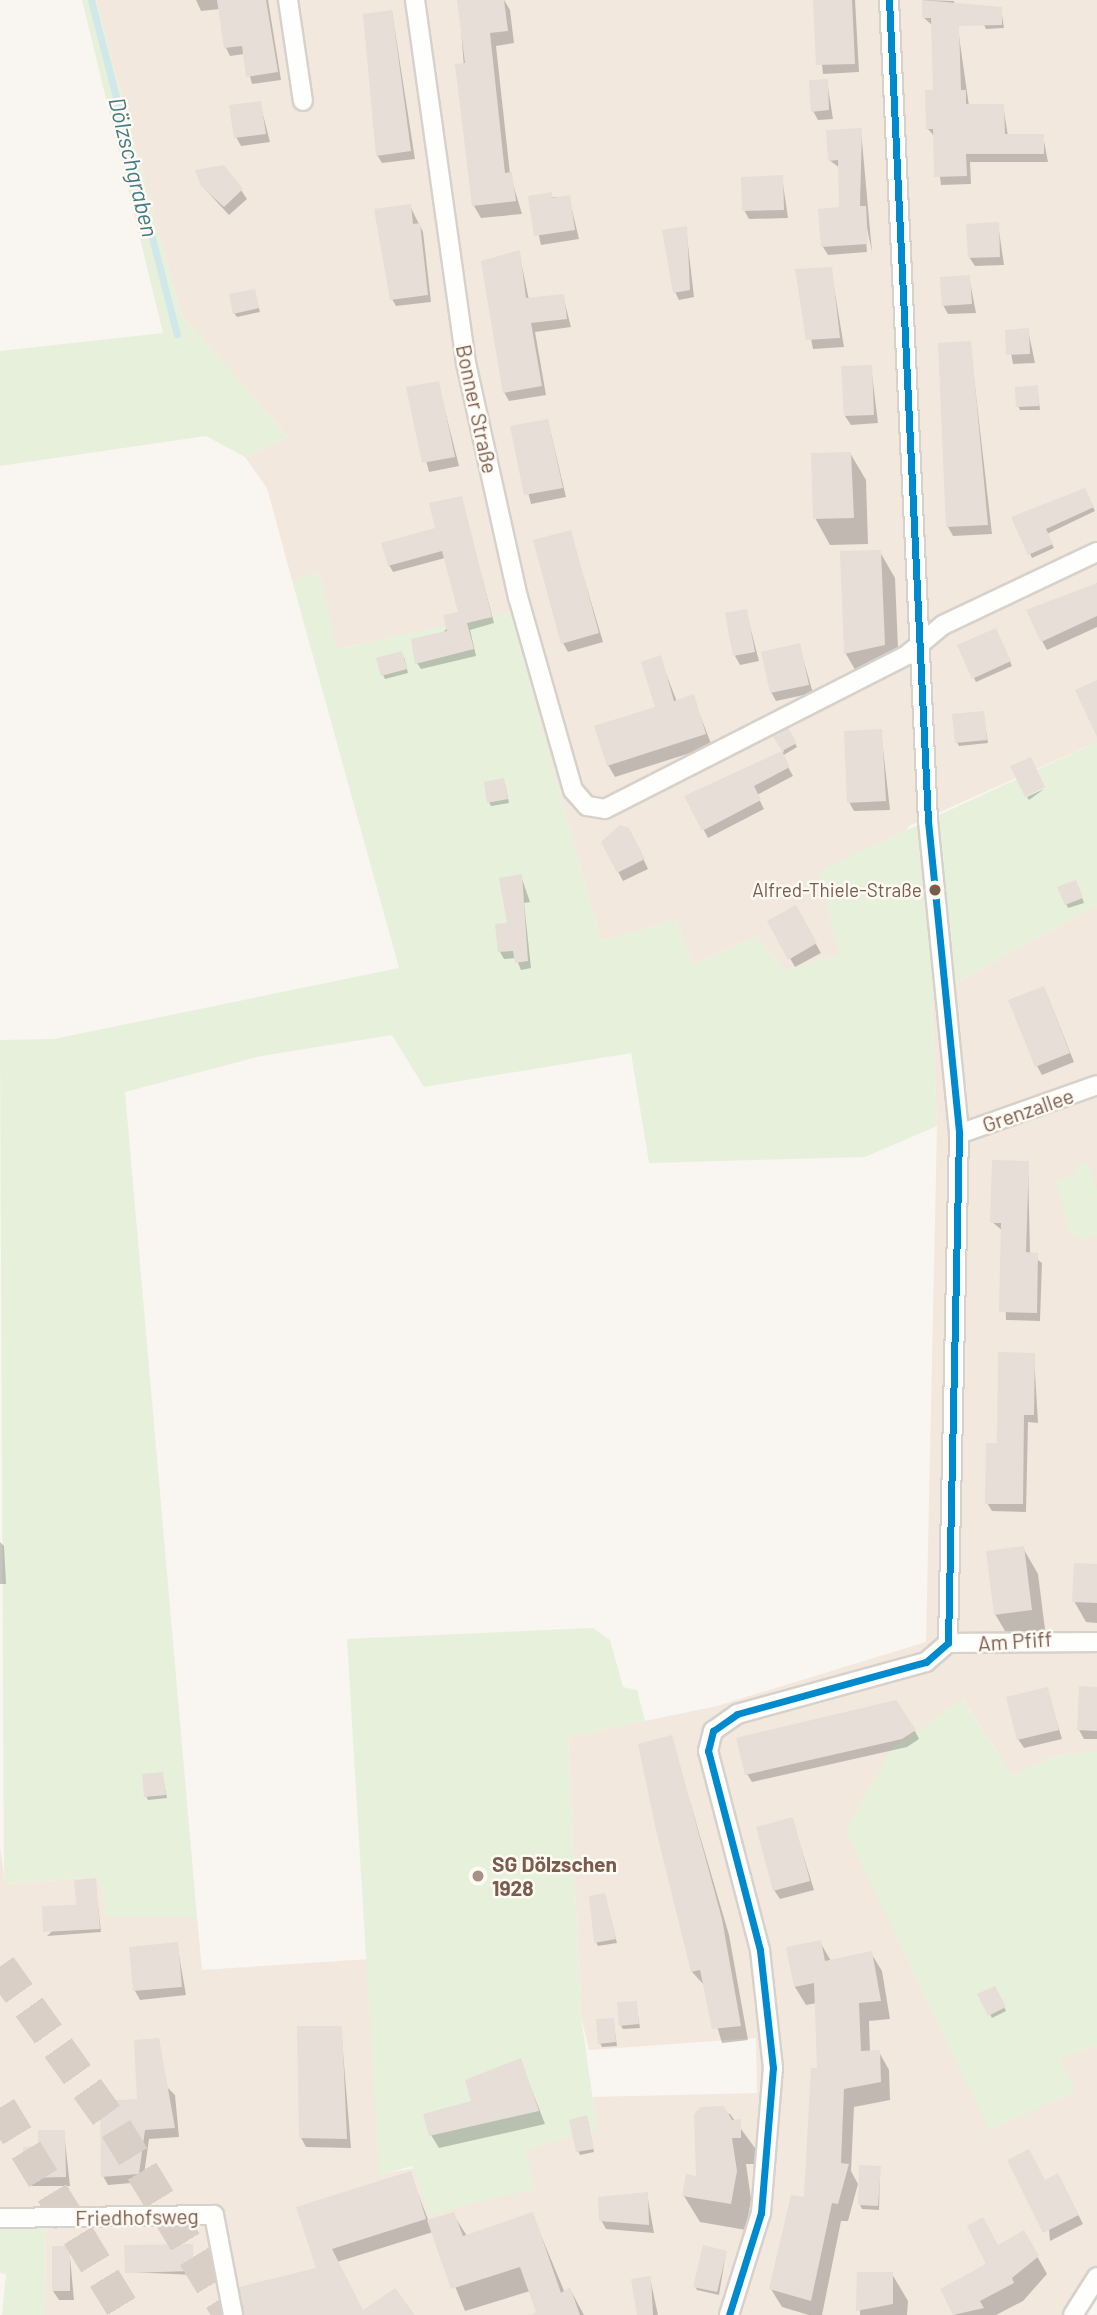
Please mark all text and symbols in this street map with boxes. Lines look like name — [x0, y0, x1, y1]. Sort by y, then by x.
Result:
water label: Dölzschgraben — [103, 94, 165, 240]
street label: Bonner Straße — [451, 342, 503, 476]
place label: Alfred-Thiele-Straße — [752, 879, 922, 901]
marker: Alfred-Thiele-Straße — [928, 883, 942, 897]
street label: Grenzallee — [979, 1083, 1077, 1137]
street label: Am Pfiff — [977, 1626, 1053, 1656]
place label: SG Dölzschen 1928 — [492, 1851, 617, 1901]
marker: SG Dölzschen 1928 — [470, 1868, 486, 1884]
street label: Friedhofsweg — [75, 2203, 199, 2231]

